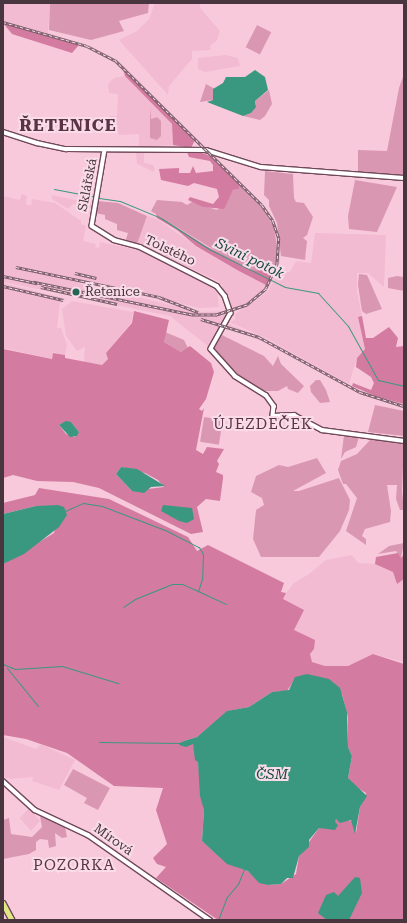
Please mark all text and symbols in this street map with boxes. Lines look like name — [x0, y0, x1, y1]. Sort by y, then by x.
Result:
district label: ŘETENICE — [19, 116, 117, 136]
street label: Sklářská — [75, 157, 101, 213]
street label: Tolstého — [142, 232, 198, 270]
water label: Sviní potok — [213, 234, 287, 282]
place label: Řetenice — [85, 284, 140, 300]
marker: Řetenice — [70, 286, 82, 298]
district label: ÚJEZDEČEK — [213, 416, 313, 434]
water label: ČSM — [256, 766, 288, 782]
street label: Mírová — [91, 821, 135, 859]
district label: POZORKA — [33, 857, 115, 875]

